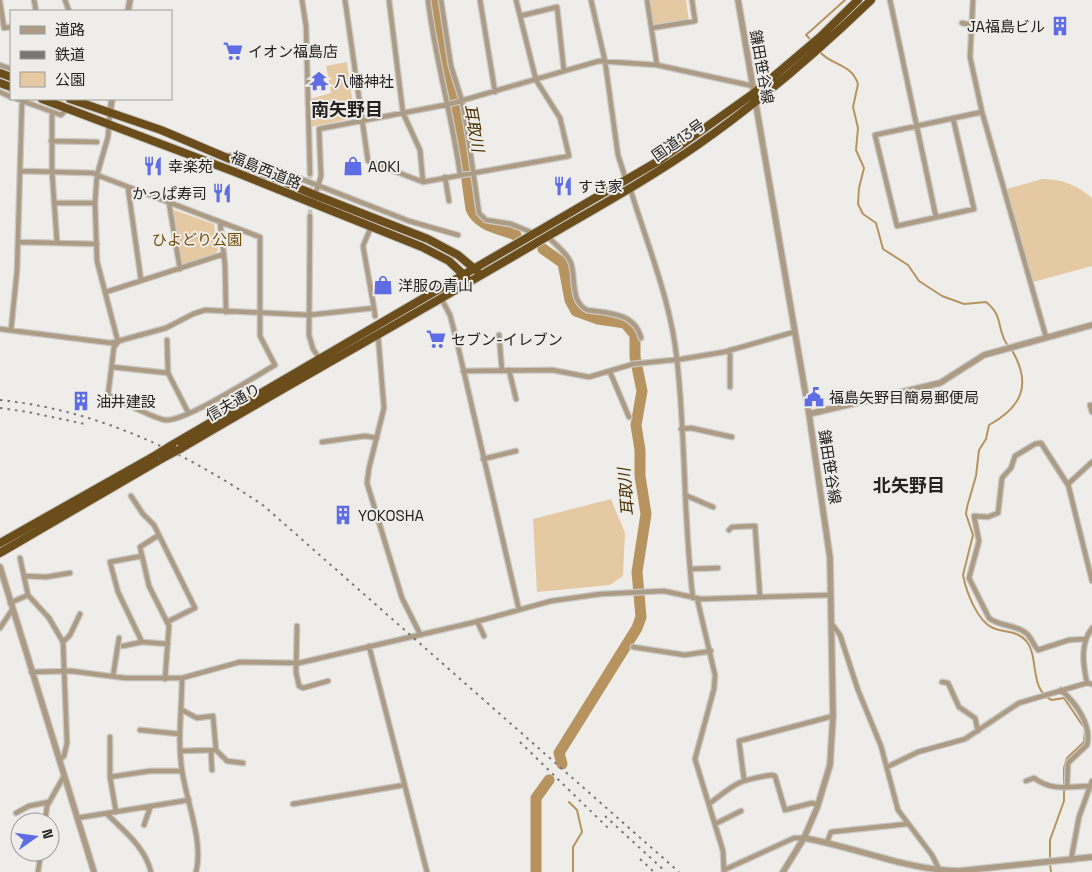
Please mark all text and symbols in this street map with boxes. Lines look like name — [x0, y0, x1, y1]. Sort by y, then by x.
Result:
legend — [10, 10, 172, 100]
building icon: JA福島ビル — [1049, 15, 1071, 37]
place label: JA福島ビル — [967, 17, 1045, 36]
text: 道路 — [55, 20, 85, 39]
street label: 鎌田笹谷線 — [746, 28, 778, 106]
supermarket icon: イオン福島店 — [222, 40, 244, 62]
place label: イオン福島店 — [248, 42, 338, 61]
text: 鉄道 — [55, 45, 85, 64]
text: 公園 — [55, 70, 85, 89]
temple icon: 八幡神社 — [308, 70, 330, 92]
place label: 八幡神社 — [334, 72, 394, 91]
district label: 南矢野目 — [311, 98, 383, 121]
water label: 耳取川 — [459, 103, 489, 155]
street label: 国道13号 — [648, 115, 708, 165]
street label: 福島西道路 — [228, 147, 304, 193]
restaurant icon: 幸楽苑 — [142, 155, 164, 177]
shop icon: AOKI — [342, 155, 364, 177]
place label: 幸楽苑 — [168, 157, 213, 176]
place label: AOKI — [368, 157, 400, 176]
restaurant icon: すき家 — [552, 175, 574, 197]
place label: すき家 — [578, 177, 623, 196]
restaurant icon: かっぱ寿司 — [211, 182, 233, 204]
place label: かっぱ寿司 — [132, 184, 207, 203]
park label: ひよどり公園 — [152, 230, 242, 249]
shop icon: 洋服の青山 — [372, 274, 394, 296]
place label: 洋服の青山 — [398, 276, 473, 295]
supermarket icon: セブン-イレブン — [425, 328, 447, 350]
place label: セブン-イレブン — [451, 330, 563, 349]
street label: 信夫通り — [202, 379, 264, 425]
public building icon: 福島矢野目簡易郵便局 — [803, 386, 825, 408]
place label: 福島矢野目簡易郵便局 — [829, 388, 979, 407]
building icon: 油井建設 — [70, 390, 92, 412]
place label: 油井建設 — [96, 392, 156, 411]
street label: 鎌田笹谷線 — [815, 428, 845, 506]
water label: 耳取川 — [613, 465, 639, 517]
district label: 北矢野目 — [873, 474, 945, 497]
building icon: YOKOSHA — [332, 504, 354, 526]
place label: YOKOSHA — [358, 506, 425, 525]
north arrow — [10, 812, 60, 862]
text: N — [38, 827, 57, 841]

